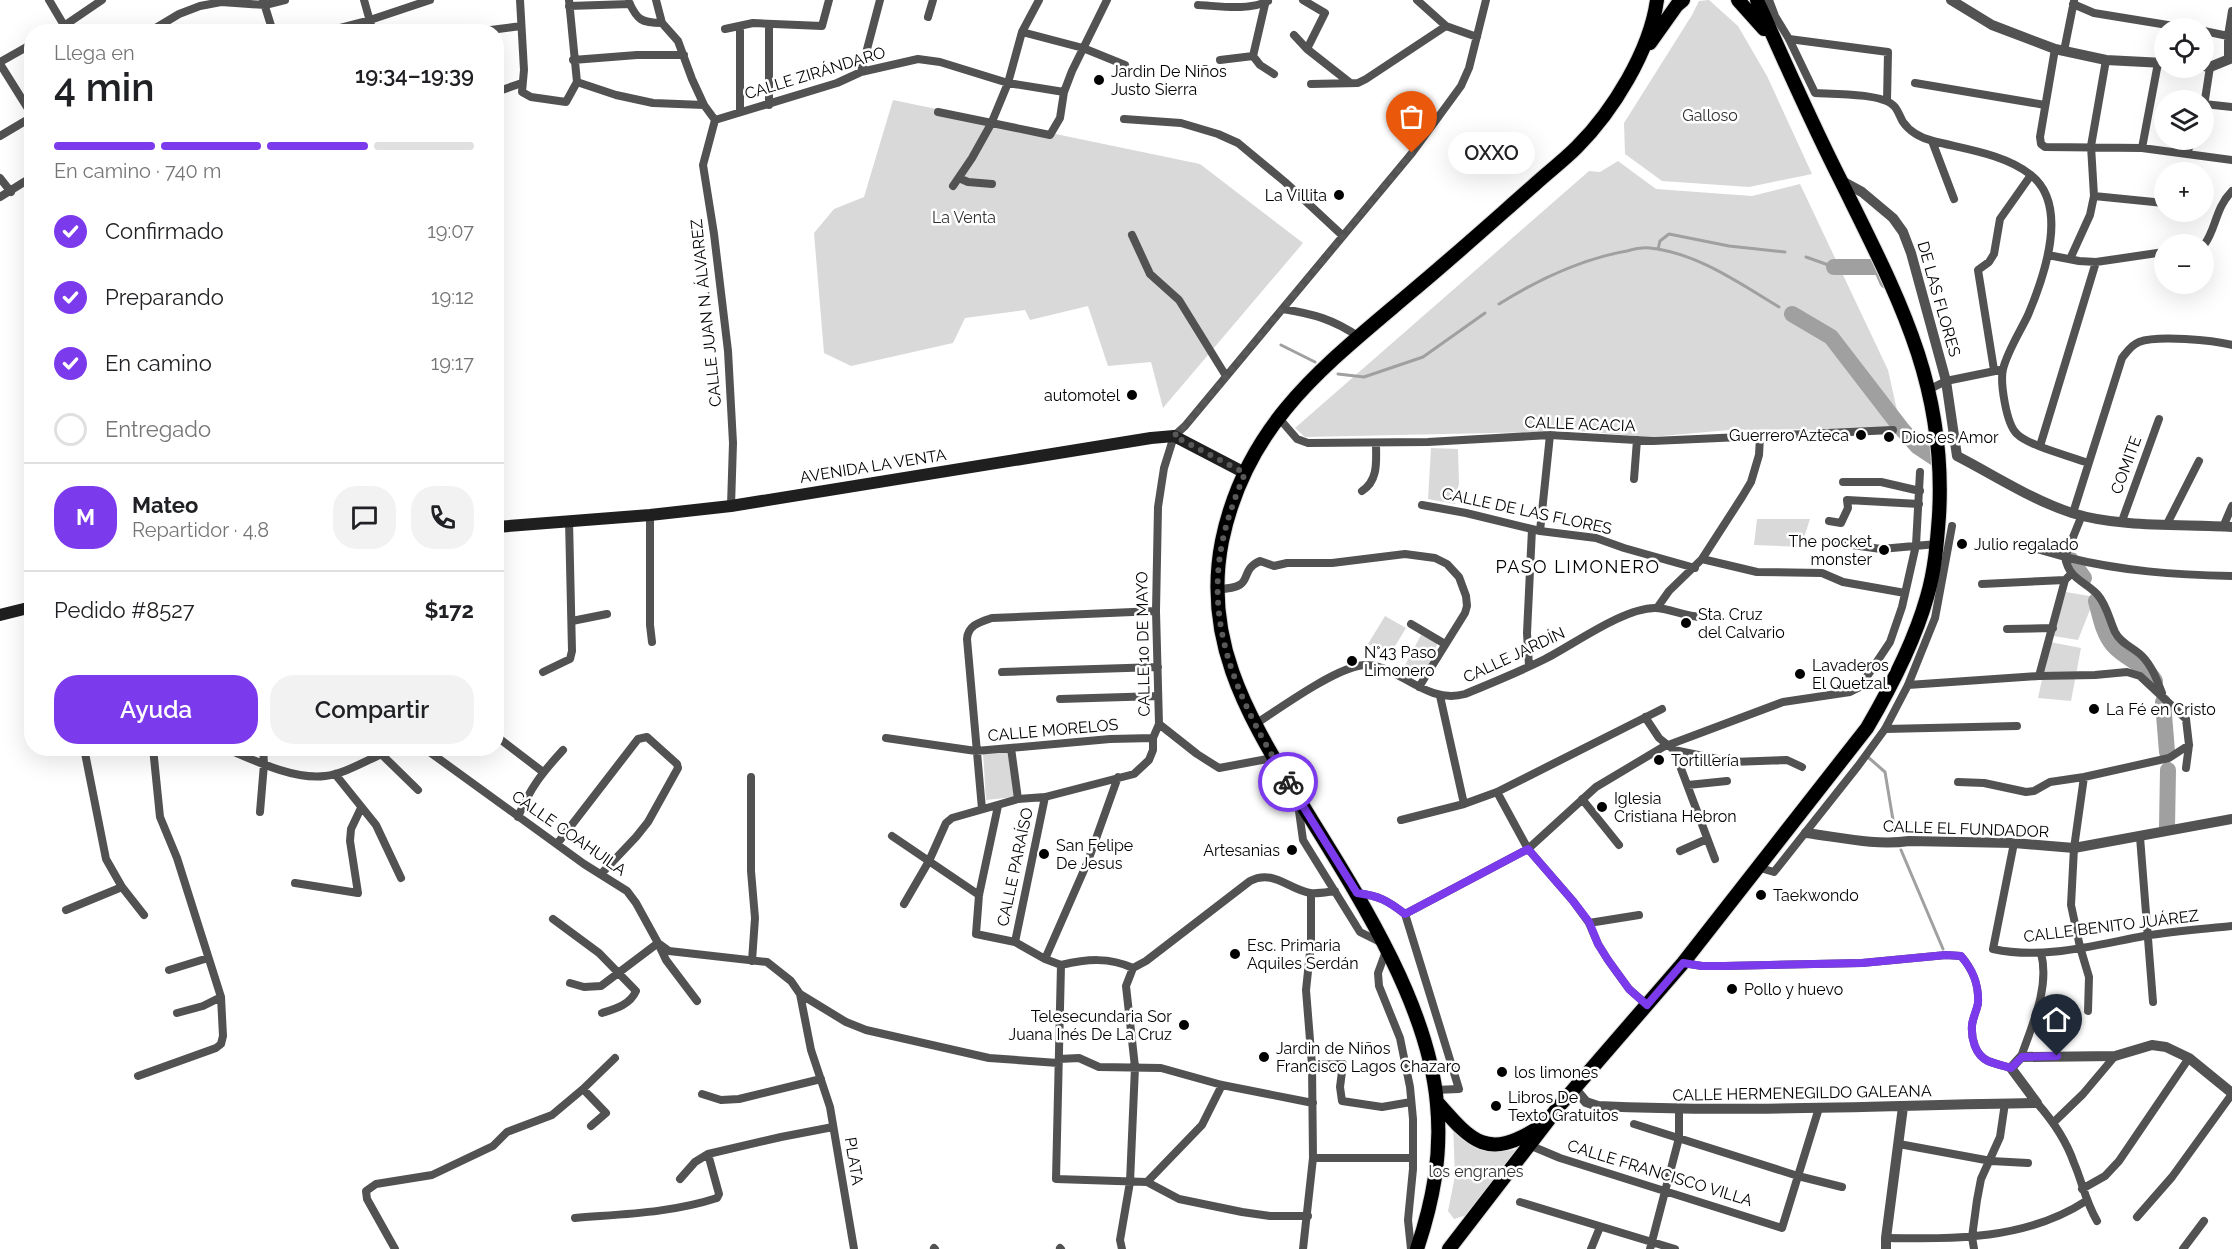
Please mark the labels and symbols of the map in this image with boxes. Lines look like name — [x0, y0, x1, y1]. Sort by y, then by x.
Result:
street label: CALLE ZIRÁNDARO — [742, 42, 888, 103]
place label: Jardin De Niños Justo Sierra — [1111, 62, 1227, 99]
marker: Jardin De Niños Justo Sierra — [1092, 73, 1106, 87]
pin — [1386, 91, 1437, 153]
park label: Galloso — [1682, 106, 1738, 125]
callout: OXXO — [1448, 132, 1535, 174]
place label: La Villita — [1265, 186, 1327, 205]
marker: La Villita — [1332, 188, 1346, 202]
park label: La Venta — [932, 208, 996, 227]
street label: CALLE JUAN N. ÁLVAREZ — [686, 218, 725, 408]
street label: DE LAS FLORES — [1913, 239, 1965, 359]
place label: automotel — [1044, 386, 1121, 405]
marker: automotel — [1125, 388, 1139, 402]
street label: CALLE ACACIA — [1524, 413, 1636, 435]
place label: Guerrero Azteca — [1729, 426, 1849, 445]
marker: Guerrero Azteca — [1854, 428, 1868, 442]
place label: Dios es Amor — [1901, 428, 1999, 447]
marker: Dios es Amor — [1882, 430, 1896, 444]
street label: COMITE — [2107, 433, 2145, 497]
street label: AVENIDA LA VENTA — [798, 445, 948, 487]
street label: CALLE DE LAS FLORES — [1440, 484, 1614, 538]
place label: The pocket monster — [1789, 532, 1873, 569]
place label: Julio regalado — [1974, 535, 2078, 554]
marker: Julio regalado — [1955, 537, 1969, 551]
marker: The pocket monster — [1877, 543, 1891, 557]
district label: PASO LIMONERO — [1495, 556, 1661, 577]
street label: CALLE 10 DE MAYO — [1132, 571, 1154, 717]
place label: Sta. Cruz del Calvario — [1698, 605, 1785, 642]
marker: Sta. Cruz del Calvario — [1679, 616, 1693, 630]
street label: CALLE JARDÍN — [1460, 622, 1568, 687]
place label: N°43 Paso Limonero — [1364, 643, 1436, 680]
marker: N°43 Paso Limonero — [1345, 654, 1359, 668]
place label: Lavaderos El Quetzal. — [1812, 656, 1890, 693]
marker: Lavaderos El Quetzal. — [1793, 667, 1807, 681]
place label: La Fé en Cristo — [2106, 700, 2216, 719]
marker: La Fé en Cristo — [2087, 702, 2101, 716]
street label: CALLE MORELOS — [987, 715, 1119, 745]
place label: Tortillería — [1671, 751, 1739, 770]
courier — [1258, 752, 1318, 812]
marker: Tortillería — [1652, 753, 1666, 767]
street label: CALLE COAHUILA — [508, 786, 630, 880]
place label: Iglesia Cristiana Hebron — [1614, 789, 1737, 826]
marker: Iglesia Cristiana Hebron — [1595, 800, 1609, 814]
street label: CALLE PARAÍSO — [992, 806, 1037, 928]
street label: CALLE EL FUNDADOR — [1883, 817, 2049, 841]
place label: San Felipe De Jesus — [1056, 836, 1133, 873]
place label: Artesanias — [1203, 841, 1280, 860]
marker: Artesanias — [1285, 843, 1299, 857]
marker: San Felipe De Jesus — [1037, 847, 1051, 861]
place label: Taekwondo — [1773, 886, 1859, 905]
marker: Taekwondo — [1754, 888, 1768, 902]
street label: CALLE BENITO JUÁREZ — [2022, 905, 2200, 946]
place label: Esc. Primaria Aquiles Serdán — [1247, 936, 1359, 973]
marker: Esc. Primaria Aquiles Serdán — [1228, 947, 1242, 961]
place label: Pollo y huevo — [1744, 980, 1843, 999]
marker: Pollo y huevo — [1725, 982, 1739, 996]
pin — [2031, 994, 2082, 1056]
place label: Telesecundaria Sor Juana Inés De La Cruz — [1009, 1007, 1172, 1044]
marker: Telesecundaria Sor Juana Inés De La Cruz — [1177, 1018, 1191, 1032]
place label: Jardin de Niños Francisco Lagos Chazaro — [1276, 1039, 1461, 1076]
marker: Jardin de Niños Francisco Lagos Chazaro — [1257, 1050, 1271, 1064]
place label: los limones — [1514, 1063, 1598, 1082]
marker: los limones — [1495, 1065, 1509, 1079]
street label: CALLE HERMENEGILDO GALEANA — [1672, 1081, 1932, 1105]
place label: Libros De Texto Gratuitos — [1508, 1088, 1619, 1125]
marker: Libros De Texto Gratuitos — [1489, 1099, 1503, 1113]
street label: PLATA — [841, 1136, 867, 1187]
street label: CALLE FRANCISCO VILLA — [1565, 1136, 1755, 1210]
park label: los engranes — [1428, 1162, 1524, 1181]

